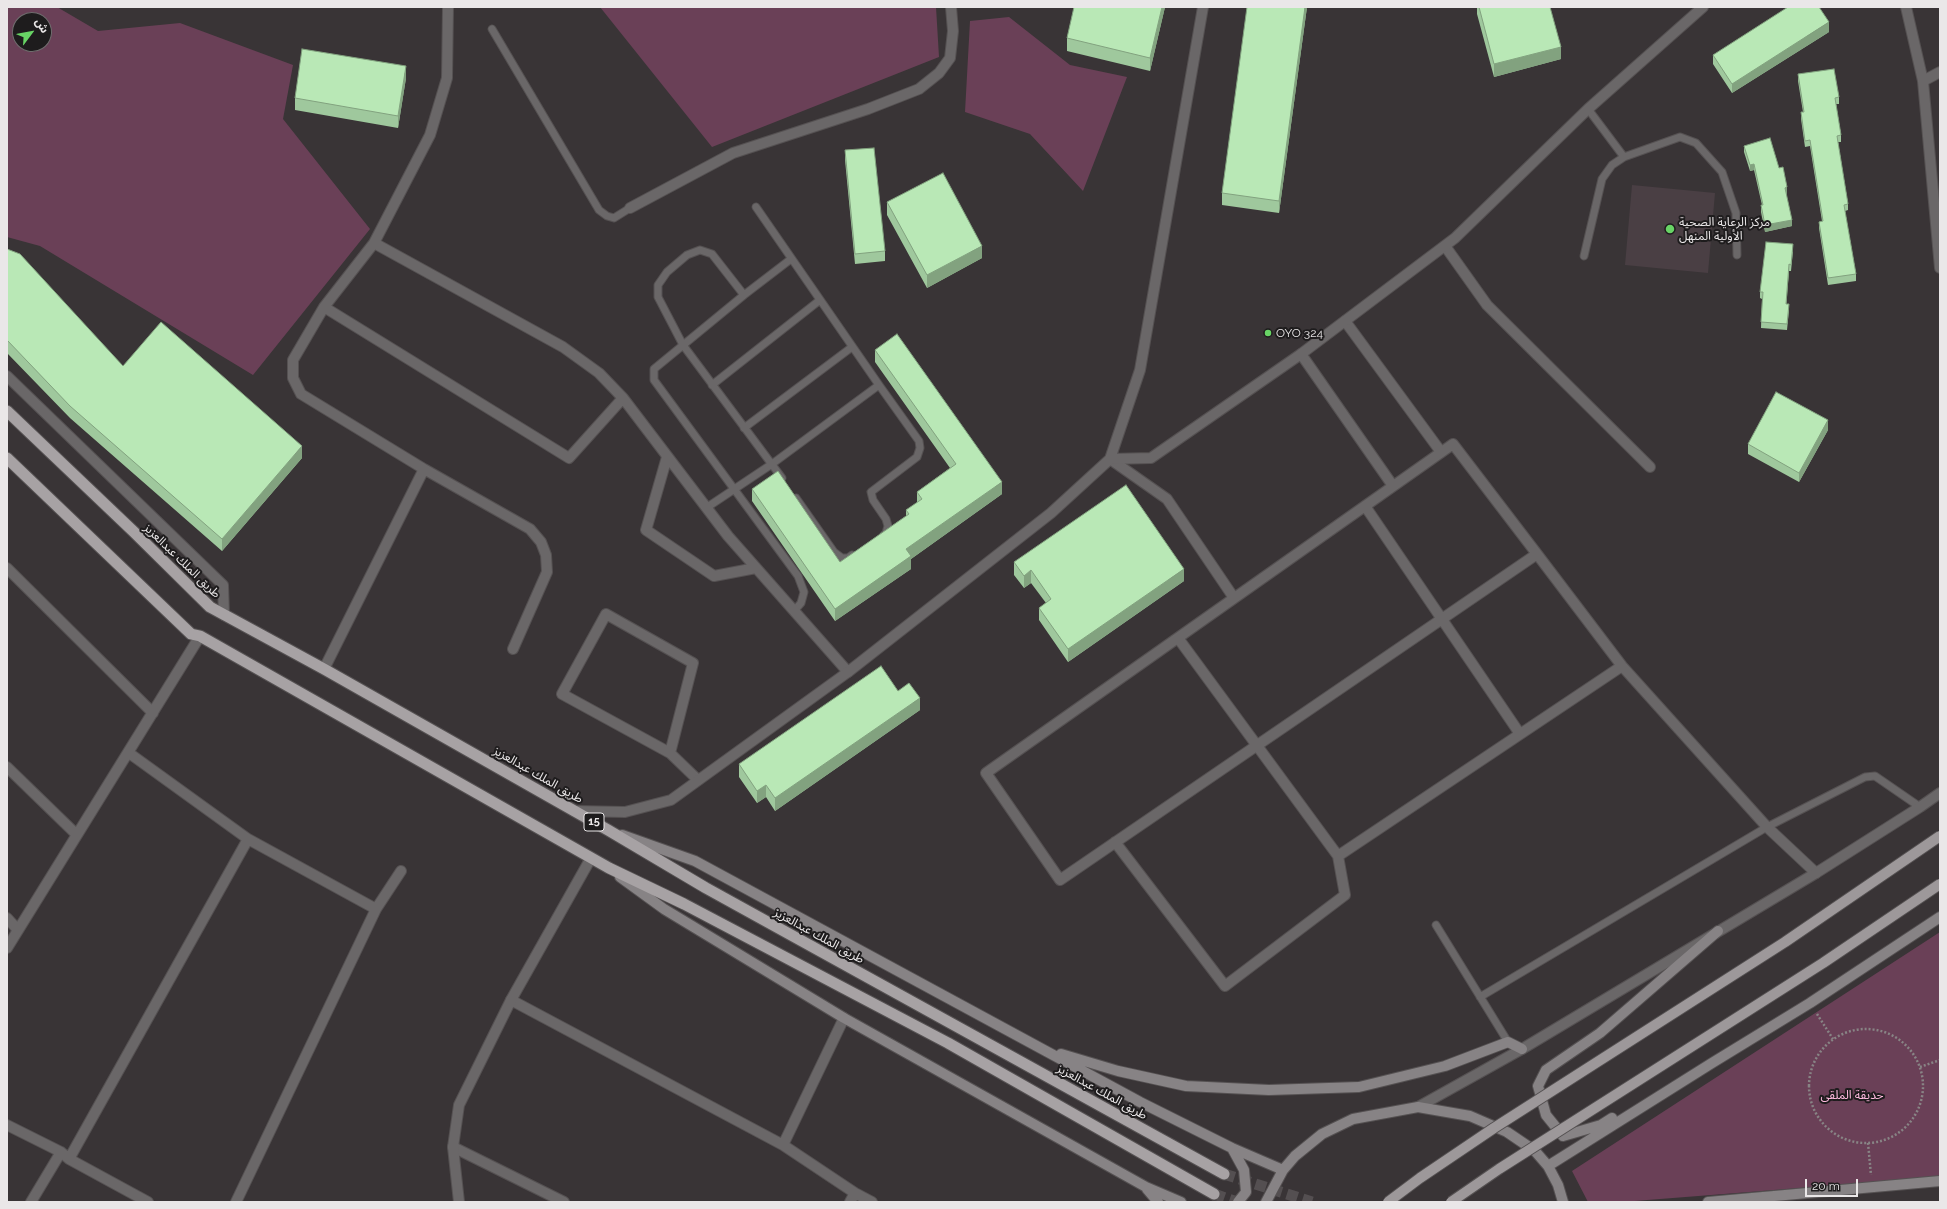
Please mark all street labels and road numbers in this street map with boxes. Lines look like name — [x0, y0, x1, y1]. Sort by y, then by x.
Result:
street label: طريق الملك عبدالعزيز — [141, 521, 223, 601]
street label: طريق الملك عبدالعزيز — [491, 744, 585, 806]
road number: 15 — [584, 813, 604, 831]
street label: طريق الملك عبدالعزيز — [771, 905, 867, 967]
street label: طريق الملك عبدالعزيز — [1054, 1061, 1150, 1123]

